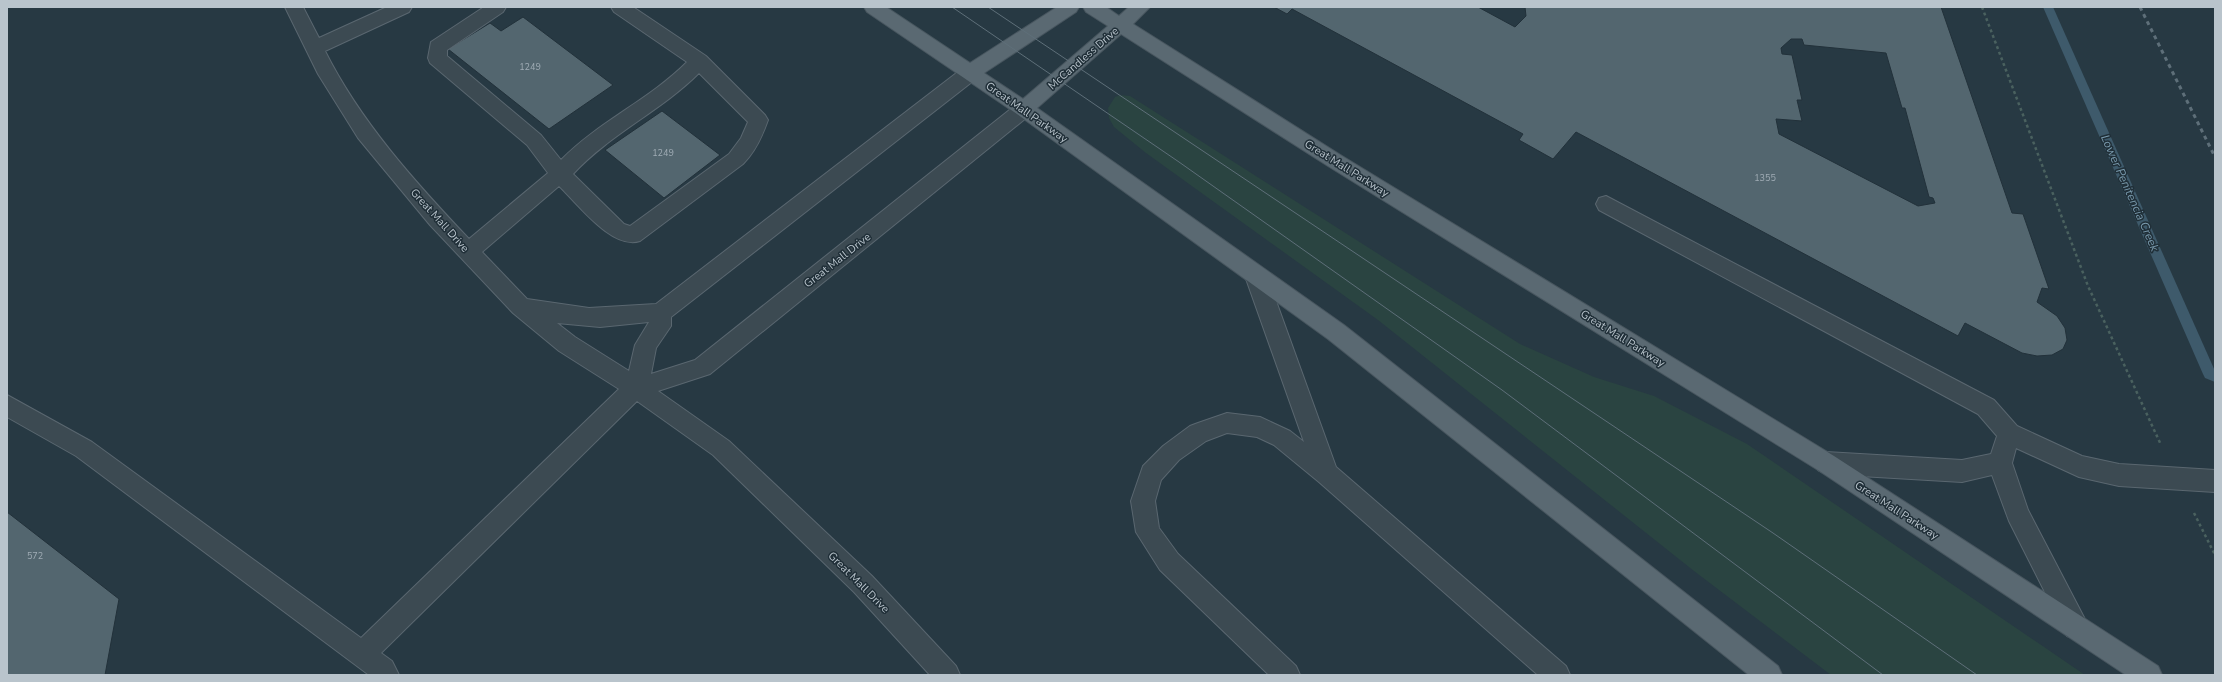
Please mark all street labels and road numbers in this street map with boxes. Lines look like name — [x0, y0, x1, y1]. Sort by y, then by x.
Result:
street label: McCandless Drive — [1045, 24, 1122, 93]
street label: Great Mall Parkway — [983, 78, 1071, 147]
street label: Great Mall Parkway — [1302, 136, 1392, 201]
street label: Great Mall Drive — [407, 185, 472, 256]
street label: Great Mall Drive — [801, 229, 874, 291]
street label: Great Mall Parkway — [1578, 306, 1668, 371]
street label: Great Mall Parkway — [1852, 478, 1942, 543]
street label: Great Mall Drive — [825, 548, 893, 616]

